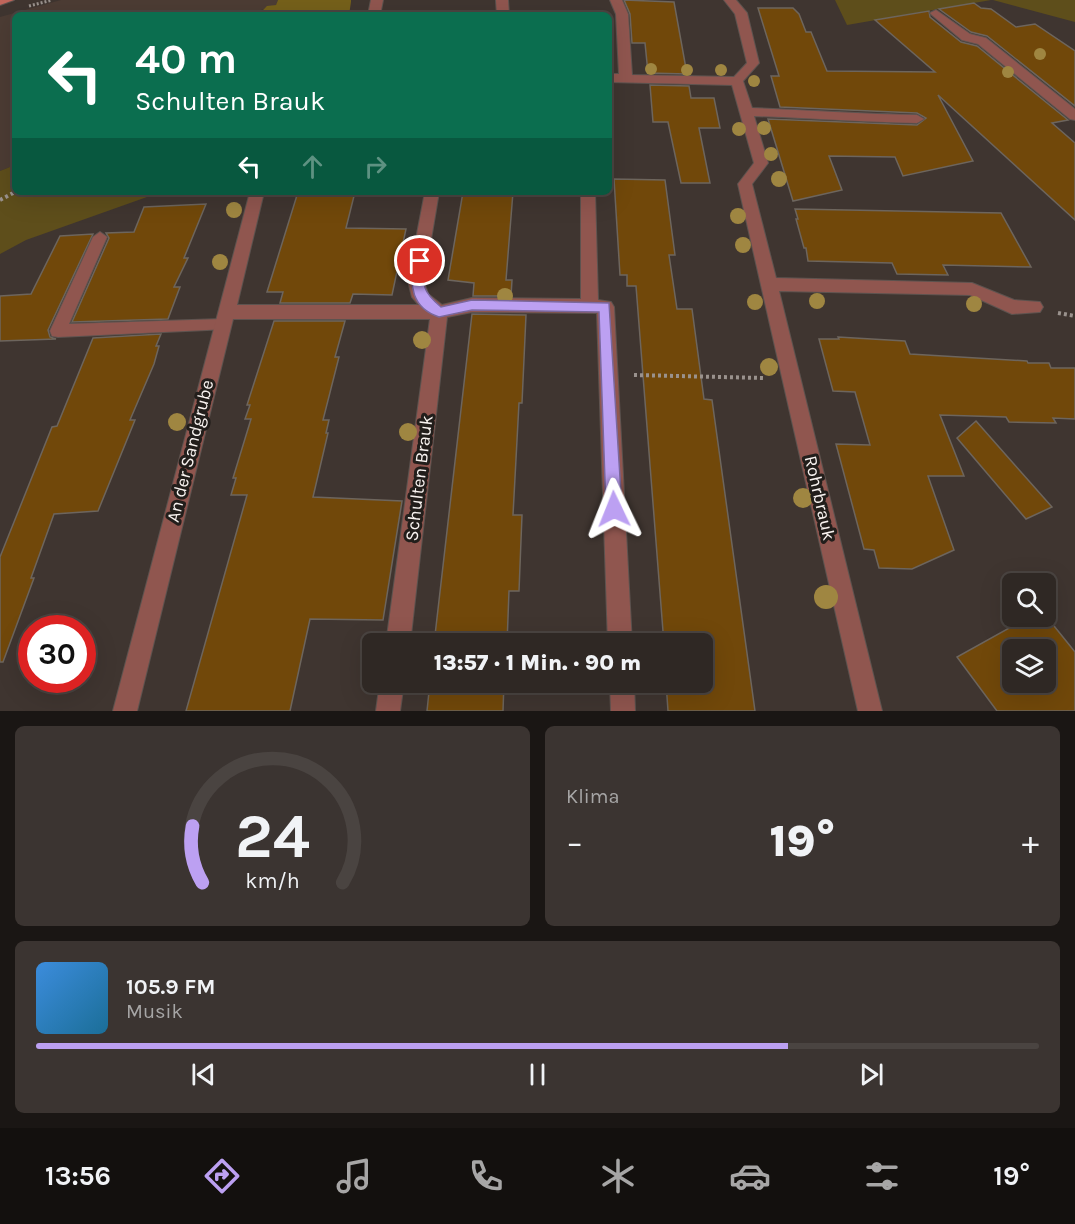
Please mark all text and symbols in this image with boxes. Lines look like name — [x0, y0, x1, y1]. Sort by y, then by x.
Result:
text: 40 m — [135, 34, 237, 84]
icon: left — [36, 36, 114, 114]
text: Schulten Brauk — [135, 85, 325, 117]
icon: left — [233, 150, 266, 183]
icon: ahead — [296, 150, 329, 183]
icon: right — [359, 150, 392, 183]
pin — [394, 235, 445, 286]
icon: arrive — [403, 244, 436, 277]
street label: An der Sandgrube — [162, 378, 218, 524]
street label: Schulten Brauk — [400, 414, 438, 542]
street label: Rohrbrauk — [800, 453, 840, 543]
position arrow — [582, 477, 646, 541]
map controls — [1002, 573, 1056, 693]
button: search — [1002, 573, 1056, 627]
speed limit sign: 30 — [18, 615, 96, 693]
button: layers — [1002, 639, 1056, 693]
text: 13:57 · 1 Min. · 90 m — [434, 650, 641, 676]
text: Klima — [566, 785, 619, 808]
text: 24 — [235, 800, 310, 873]
text: 19° — [770, 815, 835, 867]
text: − — [566, 823, 583, 861]
text: + — [1022, 823, 1039, 861]
text: km/h — [245, 868, 300, 893]
text: 105.9 FM — [126, 974, 216, 1000]
text: Musik — [126, 1000, 183, 1023]
icon: previous — [187, 1058, 220, 1091]
icon: pause — [521, 1058, 554, 1091]
icon: next — [855, 1058, 888, 1091]
icon: directions — [201, 1155, 243, 1197]
icon: music — [333, 1155, 375, 1197]
icon: phone — [465, 1155, 507, 1197]
icon: climate — [597, 1155, 639, 1197]
icon: car — [729, 1155, 771, 1197]
icon: filters — [861, 1155, 903, 1197]
text: 13:56 — [45, 1160, 111, 1192]
text: 19° — [993, 1160, 1030, 1192]

